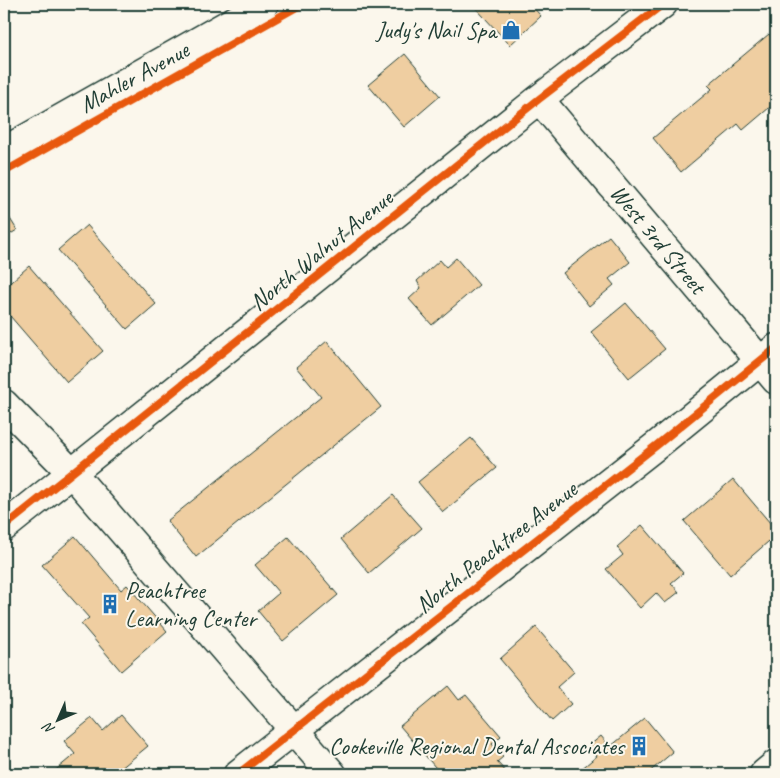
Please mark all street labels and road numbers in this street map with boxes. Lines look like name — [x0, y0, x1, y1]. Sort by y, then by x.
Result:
street label: Mahler Avenue — [74, 34, 196, 119]
street label: West 3rd Street — [604, 178, 714, 301]
street label: North Walnut Avenue — [243, 182, 400, 317]
street label: North Peachtree Avenue — [409, 473, 585, 620]

